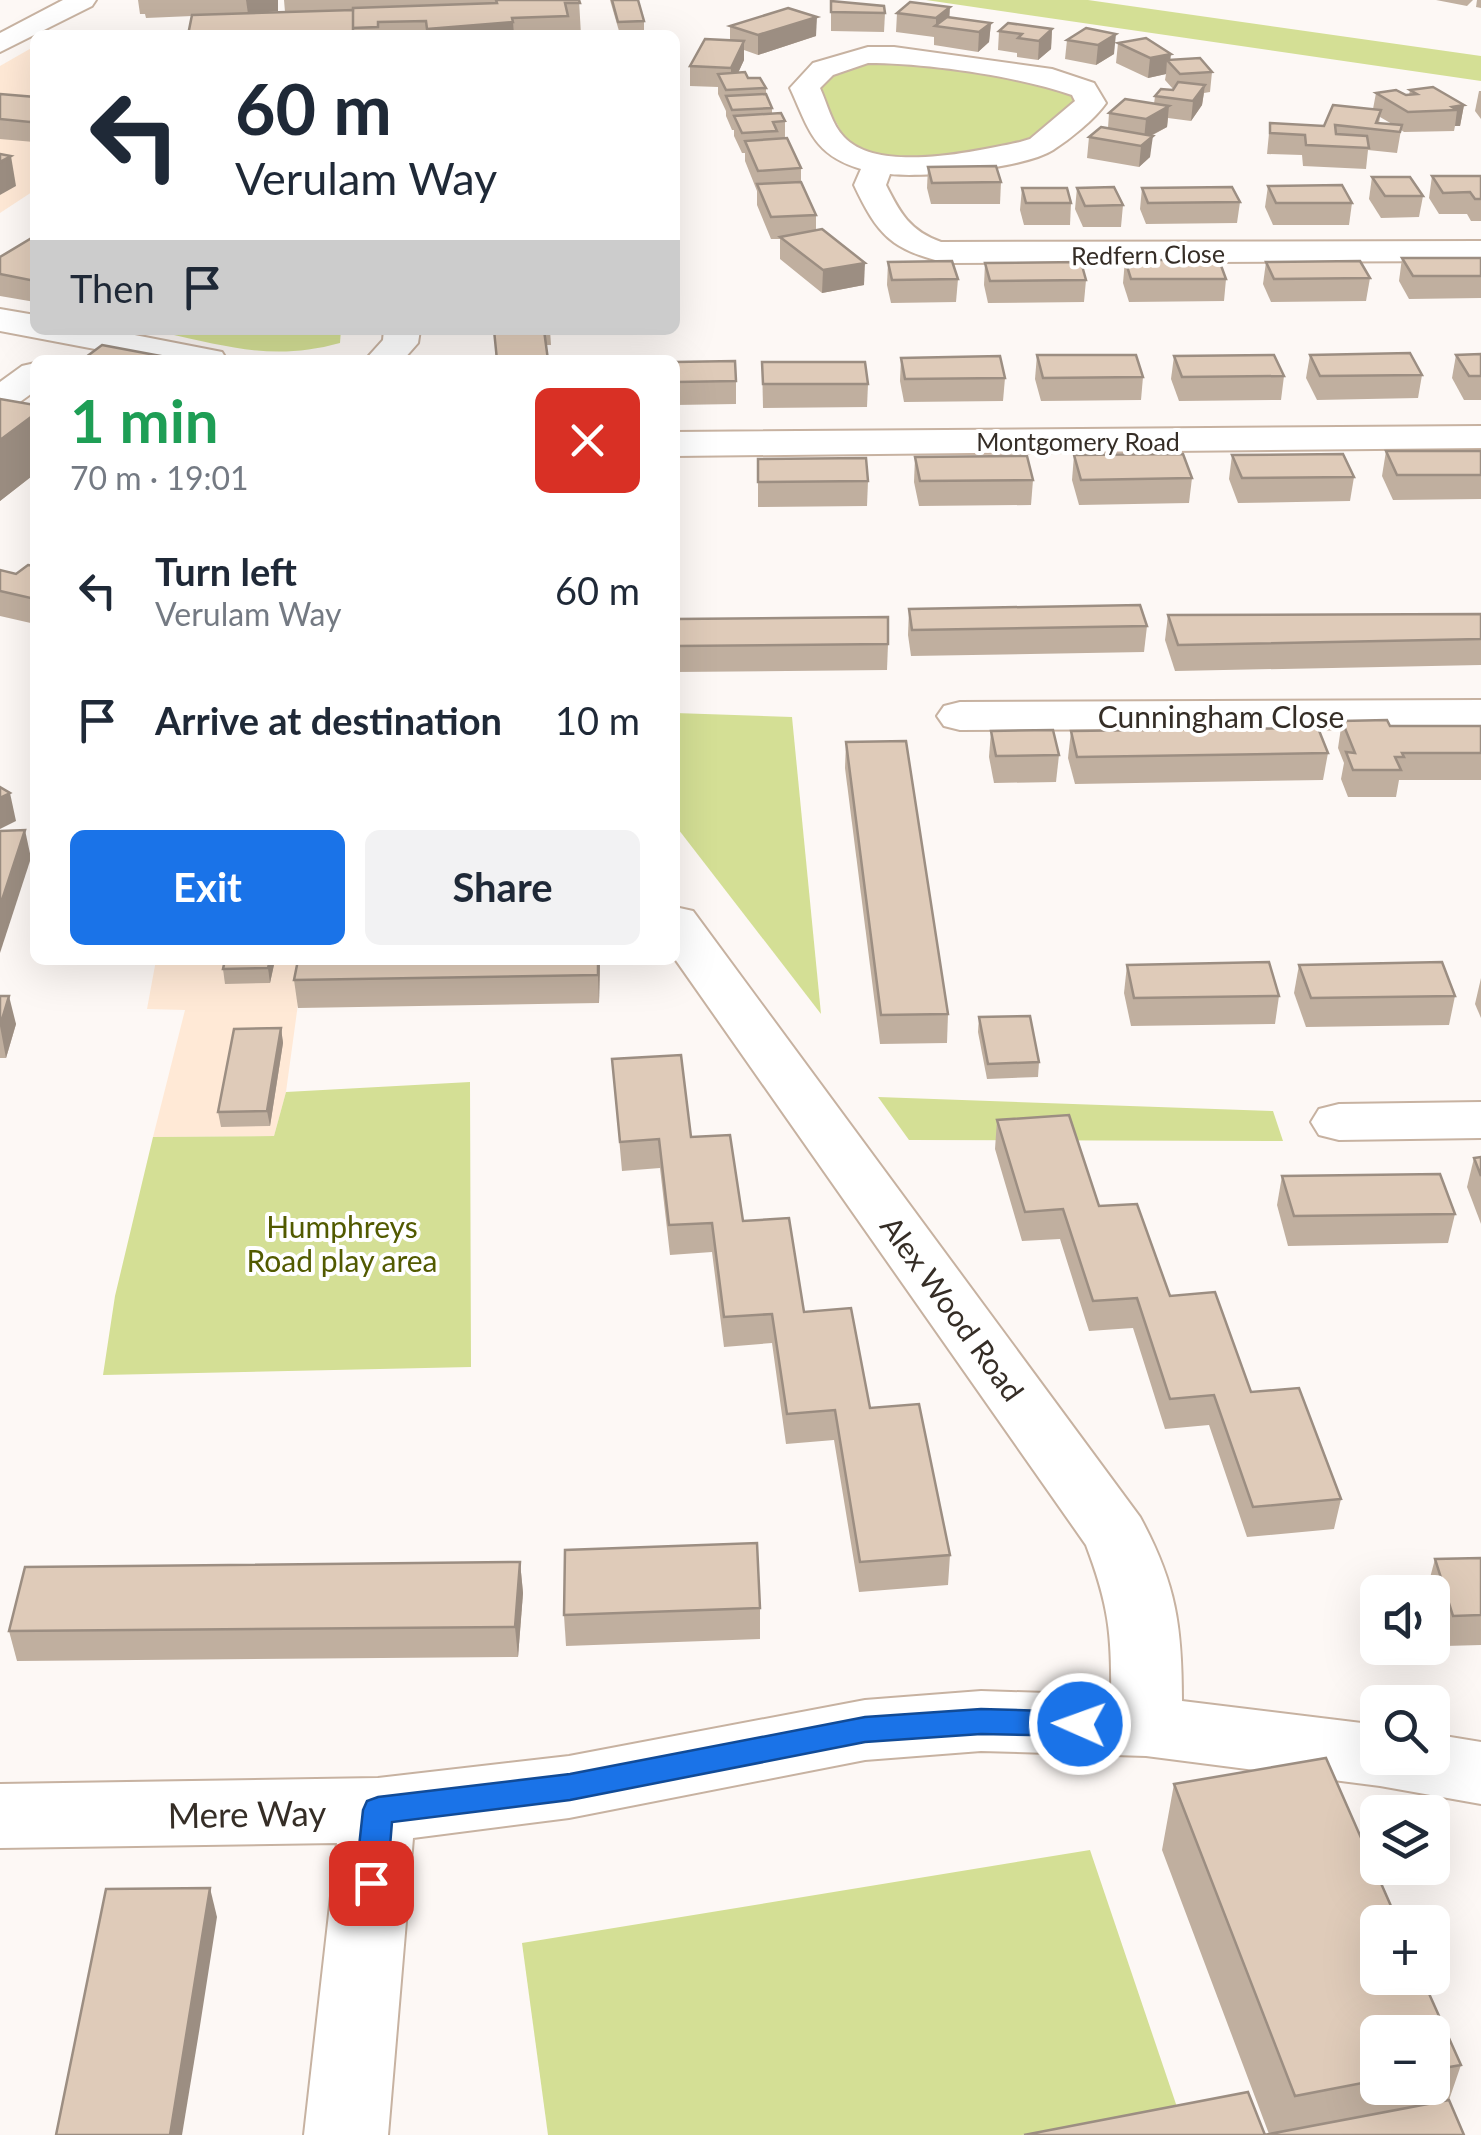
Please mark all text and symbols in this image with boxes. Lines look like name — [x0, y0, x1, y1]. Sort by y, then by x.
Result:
text: 60 m — [235, 66, 392, 150]
icon: left — [70, 70, 200, 200]
text: Verulam Way — [235, 151, 497, 205]
street label: Redfern Close — [1071, 238, 1225, 270]
icon: arrive — [175, 260, 230, 315]
text: Then — [70, 265, 155, 311]
text: 1 min — [70, 384, 219, 456]
button: close — [535, 388, 640, 493]
street label: Montgomery Road — [976, 426, 1180, 456]
text: 70 m · 19:01 — [70, 458, 249, 497]
text: Turn left — [155, 548, 297, 594]
icon: left — [70, 563, 125, 618]
text: 60 m — [555, 567, 640, 613]
text: Verulam Way — [155, 594, 342, 633]
icon: arrive — [70, 693, 125, 748]
text: Arrive at destination — [155, 697, 502, 743]
text: 10 m — [555, 697, 640, 743]
street label: Cunningham Close — [1098, 698, 1344, 734]
button: Exit — [70, 830, 345, 945]
button: Share — [365, 830, 640, 945]
park label: Humphreys Road play area — [246, 1208, 438, 1278]
street label: Alex Wood Road — [874, 1209, 1032, 1407]
map controls — [1360, 1575, 1450, 2105]
button: sound — [1360, 1575, 1450, 1665]
position arrow — [1028, 1672, 1132, 1776]
button: search — [1360, 1685, 1450, 1775]
street label: Mere Way — [167, 1791, 327, 1835]
button: layers — [1360, 1795, 1450, 1885]
pin — [329, 1841, 414, 1926]
icon: arrive — [344, 1856, 399, 1911]
button: + — [1360, 1905, 1450, 1995]
button: − — [1360, 2015, 1450, 2105]

